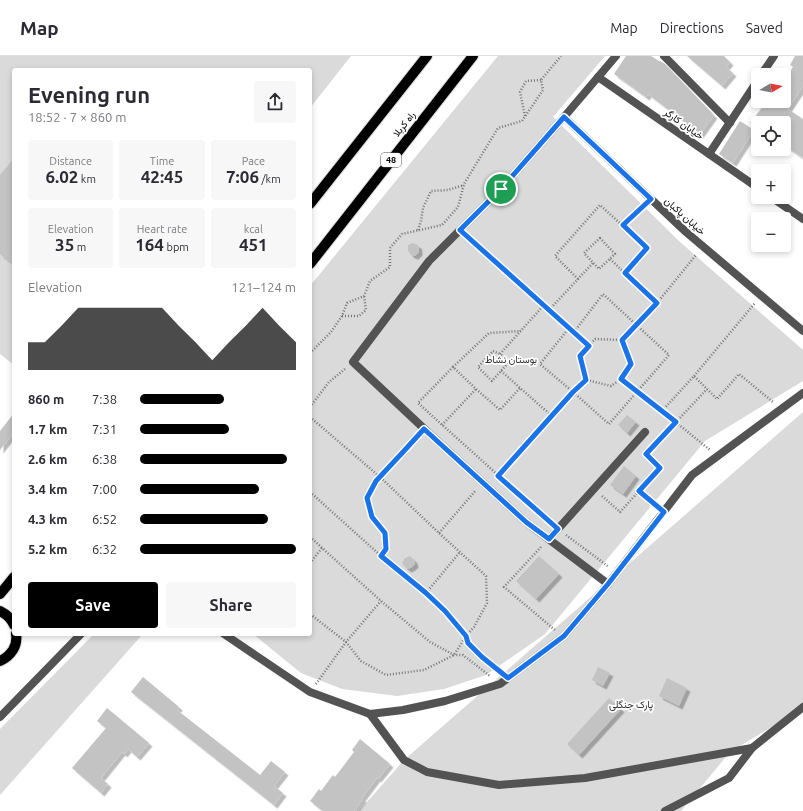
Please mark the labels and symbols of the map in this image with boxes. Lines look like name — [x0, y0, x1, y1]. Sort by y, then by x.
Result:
north arrow — [751, 68, 791, 108]
street label: خیابان کارگر — [661, 106, 706, 143]
street label: راه کربلا — [391, 109, 418, 139]
road number: 48 — [381, 153, 401, 167]
pin — [484, 172, 518, 206]
street label: خیابان پاکبان — [661, 195, 708, 239]
park label: بوستان نشاط — [485, 354, 537, 366]
park label: پارک جنگلی — [609, 699, 653, 712]

